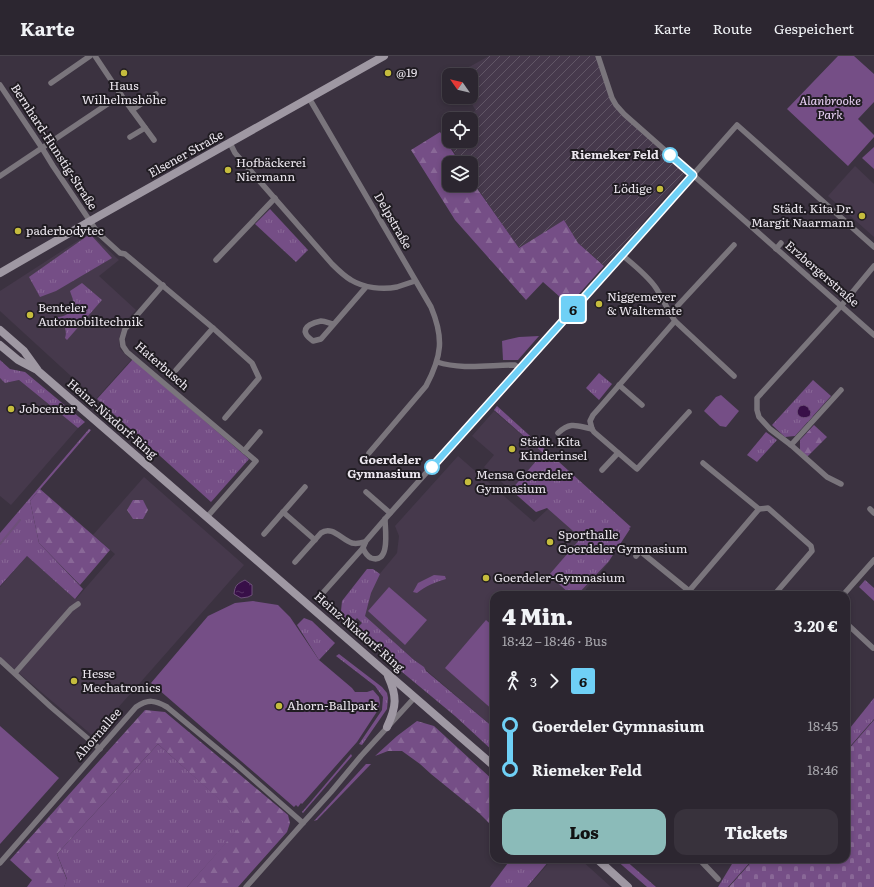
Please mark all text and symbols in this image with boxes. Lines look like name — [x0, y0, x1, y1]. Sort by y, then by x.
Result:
text: Karte — [20, 14, 75, 42]
text: Karte — [654, 18, 691, 38]
text: Route — [713, 18, 752, 38]
text: Gespeichert — [774, 18, 854, 38]
place label: @19 — [396, 63, 417, 81]
marker: Haus Wilhelmshöhe — [119, 68, 129, 78]
marker: @19 — [383, 68, 393, 78]
north arrow — [442, 68, 478, 104]
map controls — [442, 68, 478, 192]
place label: Haus Wilhelmshöhe — [82, 76, 166, 108]
street label: Bernhard-Hunstig-Straße — [7, 80, 102, 213]
park label: Alanbrooke Park — [799, 91, 861, 123]
button: locate — [442, 112, 478, 148]
street label: Elsener Straße — [145, 125, 226, 181]
place label: Riemeker Feld — [571, 145, 659, 163]
marker: Riemeker Feld — [662, 147, 678, 163]
place label: Hofbäckerei Niermann — [236, 153, 306, 185]
button: layers — [442, 156, 478, 192]
marker: Hofbäckerei Niermann — [223, 165, 233, 175]
place label: Lödige — [613, 179, 652, 197]
marker: Lödige — [655, 184, 665, 194]
street label: Delpstraße — [370, 189, 417, 252]
place label: Städt. Kita Dr. Margit Naarmann — [751, 199, 854, 231]
marker: Städt. Kita Dr. Margit Naarmann — [857, 211, 867, 221]
place label: paderbodytec — [26, 221, 104, 239]
marker: paderbodytec — [13, 226, 23, 236]
street label: Erzbergerstraße — [782, 236, 864, 310]
place label: Niggemeyer & Waltemate — [607, 287, 682, 319]
line badge: 6 — [560, 296, 586, 322]
place label: Benteler Automobiltechnik — [38, 298, 143, 330]
text: 6 — [569, 299, 577, 319]
marker: Niggemeyer & Waltemate — [594, 299, 604, 309]
marker: Benteler Automobiltechnik — [25, 310, 35, 320]
street label: Haterbusch — [132, 337, 194, 394]
street label: Heinz-Nixdorf-Ring — [64, 374, 162, 463]
place label: Jobcenter — [19, 399, 76, 417]
marker: Jobcenter — [6, 404, 16, 414]
place label: Städt. Kita Kinderinsel — [520, 432, 587, 464]
marker: Städt. Kita Kinderinsel — [507, 444, 517, 454]
place label: Goerdeler Gymnasium — [347, 450, 421, 482]
marker: Goerdeler Gymnasium — [424, 459, 440, 475]
place label: Mensa Goerdeler Gymnasium — [476, 465, 573, 497]
marker: Mensa Goerdeler Gymnasium — [463, 477, 473, 487]
place label: Sporthalle Goerdeler Gymnasium — [558, 525, 688, 557]
marker: Sporthalle Goerdeler Gymnasium — [545, 537, 555, 547]
place label: Goerdeler-Gymnasium — [494, 568, 625, 586]
marker: Goerdeler-Gymnasium — [481, 573, 491, 583]
street label: Heinz-Nixdorf-Ring — [311, 587, 409, 676]
text: 4 Min. — [502, 599, 573, 632]
text: 3.20 € — [794, 614, 838, 637]
text: 18:42 – 18:46 · Bus — [502, 631, 607, 650]
place label: Hesse Mechatronics — [82, 664, 161, 696]
icon: walk — [502, 670, 524, 692]
icon: forward — [543, 670, 565, 692]
text: 6 — [579, 671, 587, 691]
text: 3 — [530, 672, 537, 691]
marker: Hesse Mechatronics — [69, 676, 79, 686]
place label: Ahorn-Ballpark — [287, 696, 378, 714]
marker: Ahorn-Ballpark — [274, 701, 284, 711]
street label: Ahornallee — [69, 703, 125, 763]
text: Goerdeler Gymnasium — [532, 714, 704, 737]
text: 18:45 — [808, 716, 838, 735]
text: Riemeker Feld — [532, 758, 642, 781]
text: 18:46 — [807, 760, 838, 779]
button: Los — [502, 809, 666, 855]
button: Tickets — [674, 809, 838, 855]

